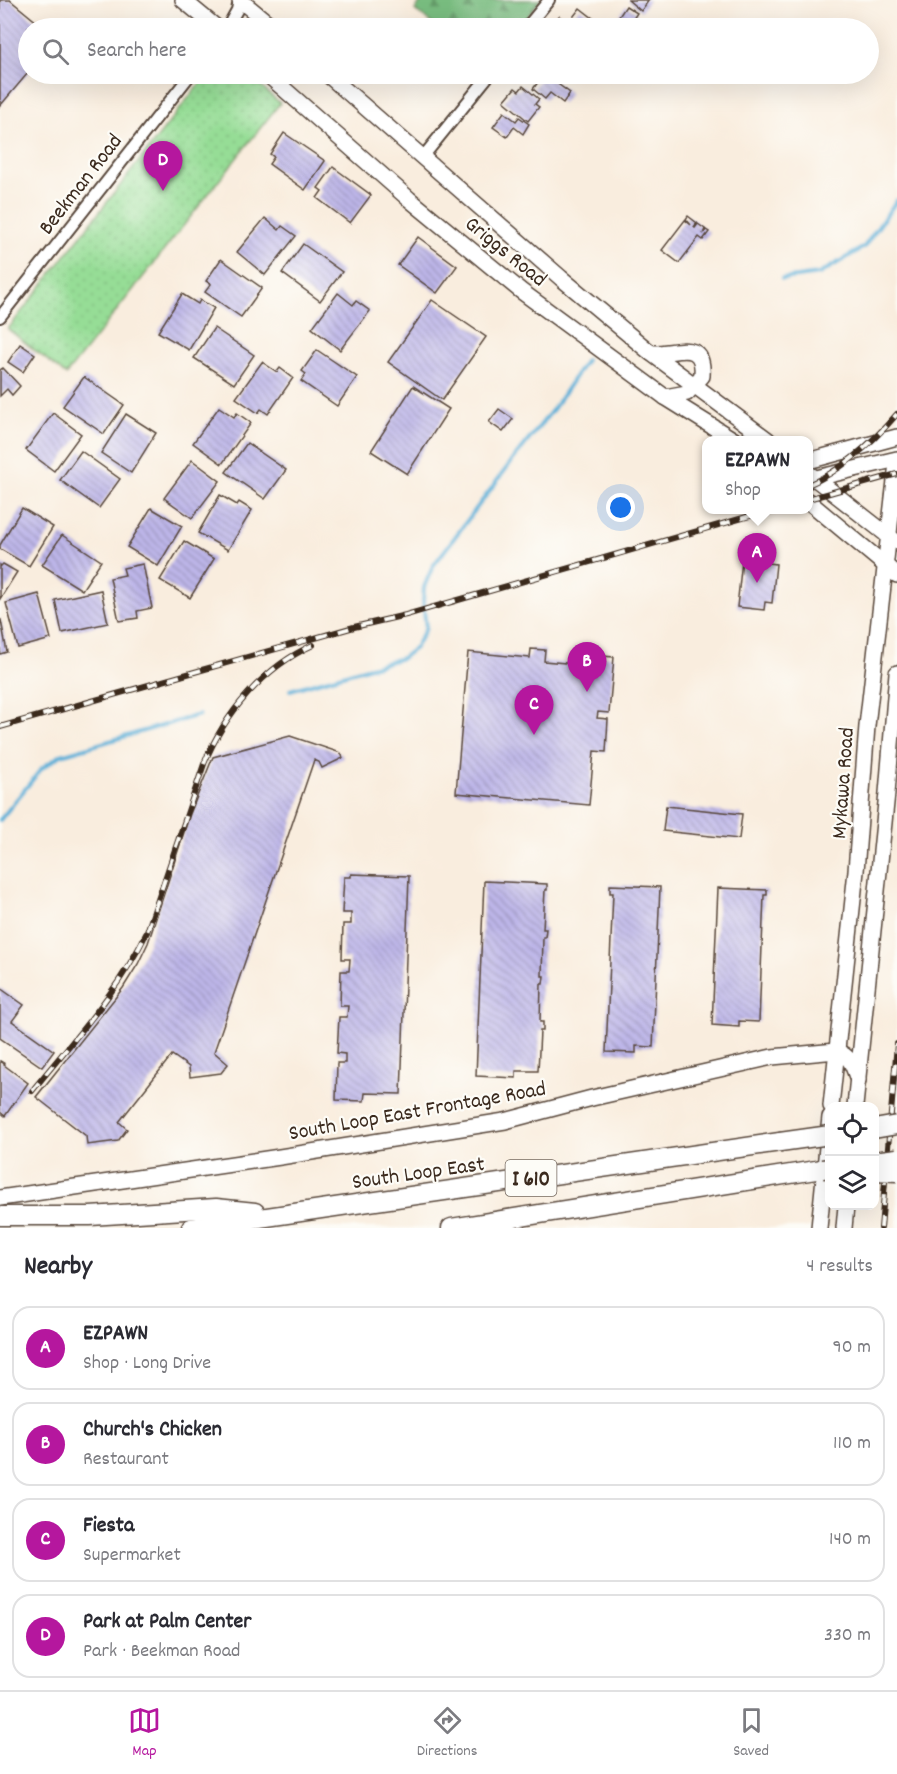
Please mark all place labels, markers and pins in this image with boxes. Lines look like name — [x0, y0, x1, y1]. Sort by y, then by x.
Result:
pin: D — [144, 142, 182, 191]
pin: A — [738, 534, 777, 583]
pin: B — [568, 642, 606, 692]
pin: C — [514, 686, 554, 735]

